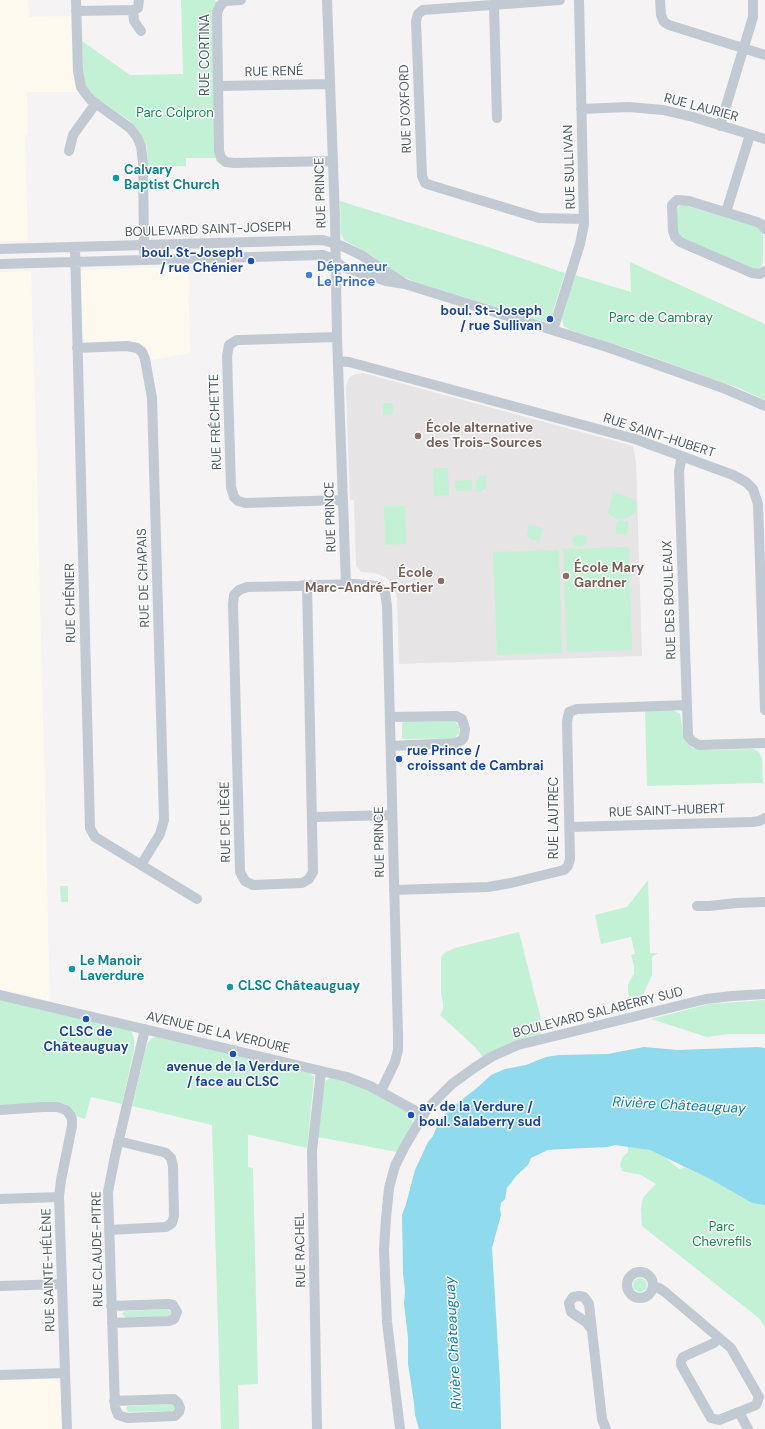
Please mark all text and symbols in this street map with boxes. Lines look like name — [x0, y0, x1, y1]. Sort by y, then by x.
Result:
street label: RUE CORTINA — [198, 14, 214, 96]
street label: RUE RENÉ — [245, 64, 303, 80]
street label: RUE D'OXFORD — [397, 64, 415, 154]
street label: RUE LAURIER — [662, 91, 740, 125]
park label: Parc Colpron — [136, 106, 214, 122]
street label: RUE SULLIVAN — [561, 124, 579, 210]
street label: RUE PRINCE — [312, 157, 330, 229]
place label: Calvary Baptist Church — [124, 163, 220, 194]
marker: Calvary Baptist Church — [111, 173, 121, 183]
street label: BOULEVARD SAINT-JOSEPH — [125, 219, 291, 241]
place label: boul. St-Joseph / rue Chénier — [142, 246, 243, 277]
marker: boul. St-Joseph / rue Chénier — [246, 256, 256, 266]
place label: Dépanneur Le Prince — [317, 260, 387, 291]
marker: Dépanneur Le Prince — [304, 270, 314, 280]
place label: boul. St-Joseph / rue Sullivan — [441, 304, 542, 335]
park label: Parc de Cambray — [609, 311, 713, 327]
marker: boul. St-Joseph / rue Sullivan — [545, 314, 555, 324]
street label: RUE FRÉCHETTE — [207, 374, 225, 470]
street label: RUE SAINT-HUBERT — [601, 411, 717, 461]
place label: École alternative des Trois-Sources — [426, 421, 542, 452]
marker: École alternative des Trois-Sources — [413, 431, 423, 441]
street label: RUE PRINCE — [322, 481, 340, 553]
street label: RUE DE CHAPAIS — [134, 528, 154, 628]
street label: RUE DES BOULEAUX — [660, 540, 680, 660]
place label: École Mary Gardner — [574, 561, 644, 592]
street label: RUE CHÉNIER — [63, 563, 79, 643]
place label: École Marc-André-Fortier — [305, 566, 433, 597]
marker: École Mary Gardner — [561, 571, 571, 581]
marker: École Marc-André-Fortier — [436, 576, 446, 586]
place label: rue Prince / croissant de Cambrai — [407, 744, 544, 775]
marker: rue Prince / croissant de Cambrai — [394, 754, 404, 764]
street label: RUE LAUTREC — [547, 777, 563, 859]
street label: RUE DE LIÈGE — [217, 781, 235, 863]
street label: RUE SAINT-HUBERT — [609, 801, 725, 821]
street label: RUE PRINCE — [372, 806, 388, 878]
place label: Le Manoir Laverdure — [80, 954, 144, 985]
marker: Le Manoir Laverdure — [67, 964, 77, 974]
place label: CLSC Châteauguay — [238, 979, 360, 995]
marker: CLSC Châteauguay — [225, 982, 235, 992]
street label: BOULEVARD SALABERRY SUD — [511, 984, 685, 1042]
street label: AVENUE DE LA VERDURE — [145, 1009, 291, 1057]
marker: CLSC de Châteauguay — [81, 1014, 91, 1024]
place label: CLSC de Châteauguay — [43, 1025, 129, 1056]
marker: avenue de la Verdure / face au CLSC — [228, 1049, 238, 1059]
place label: avenue de la Verdure / face au CLSC — [166, 1060, 300, 1091]
water label: Rivière Châteauguay — [612, 1094, 746, 1118]
place label: av. de la Verdure / boul. Salaberry sud — [419, 1100, 541, 1131]
marker: av. de la Verdure / boul. Salaberry sud — [406, 1110, 416, 1120]
street label: RUE CLAUDE-PITRE — [89, 1191, 107, 1307]
street label: RUE SAINTE-HÉLÈNE — [39, 1208, 59, 1332]
street label: RUE RACHEL — [293, 1212, 309, 1288]
park label: Parc Chevrefils — [692, 1220, 752, 1251]
water label: Rivière Châteauguay — [442, 1276, 466, 1410]

